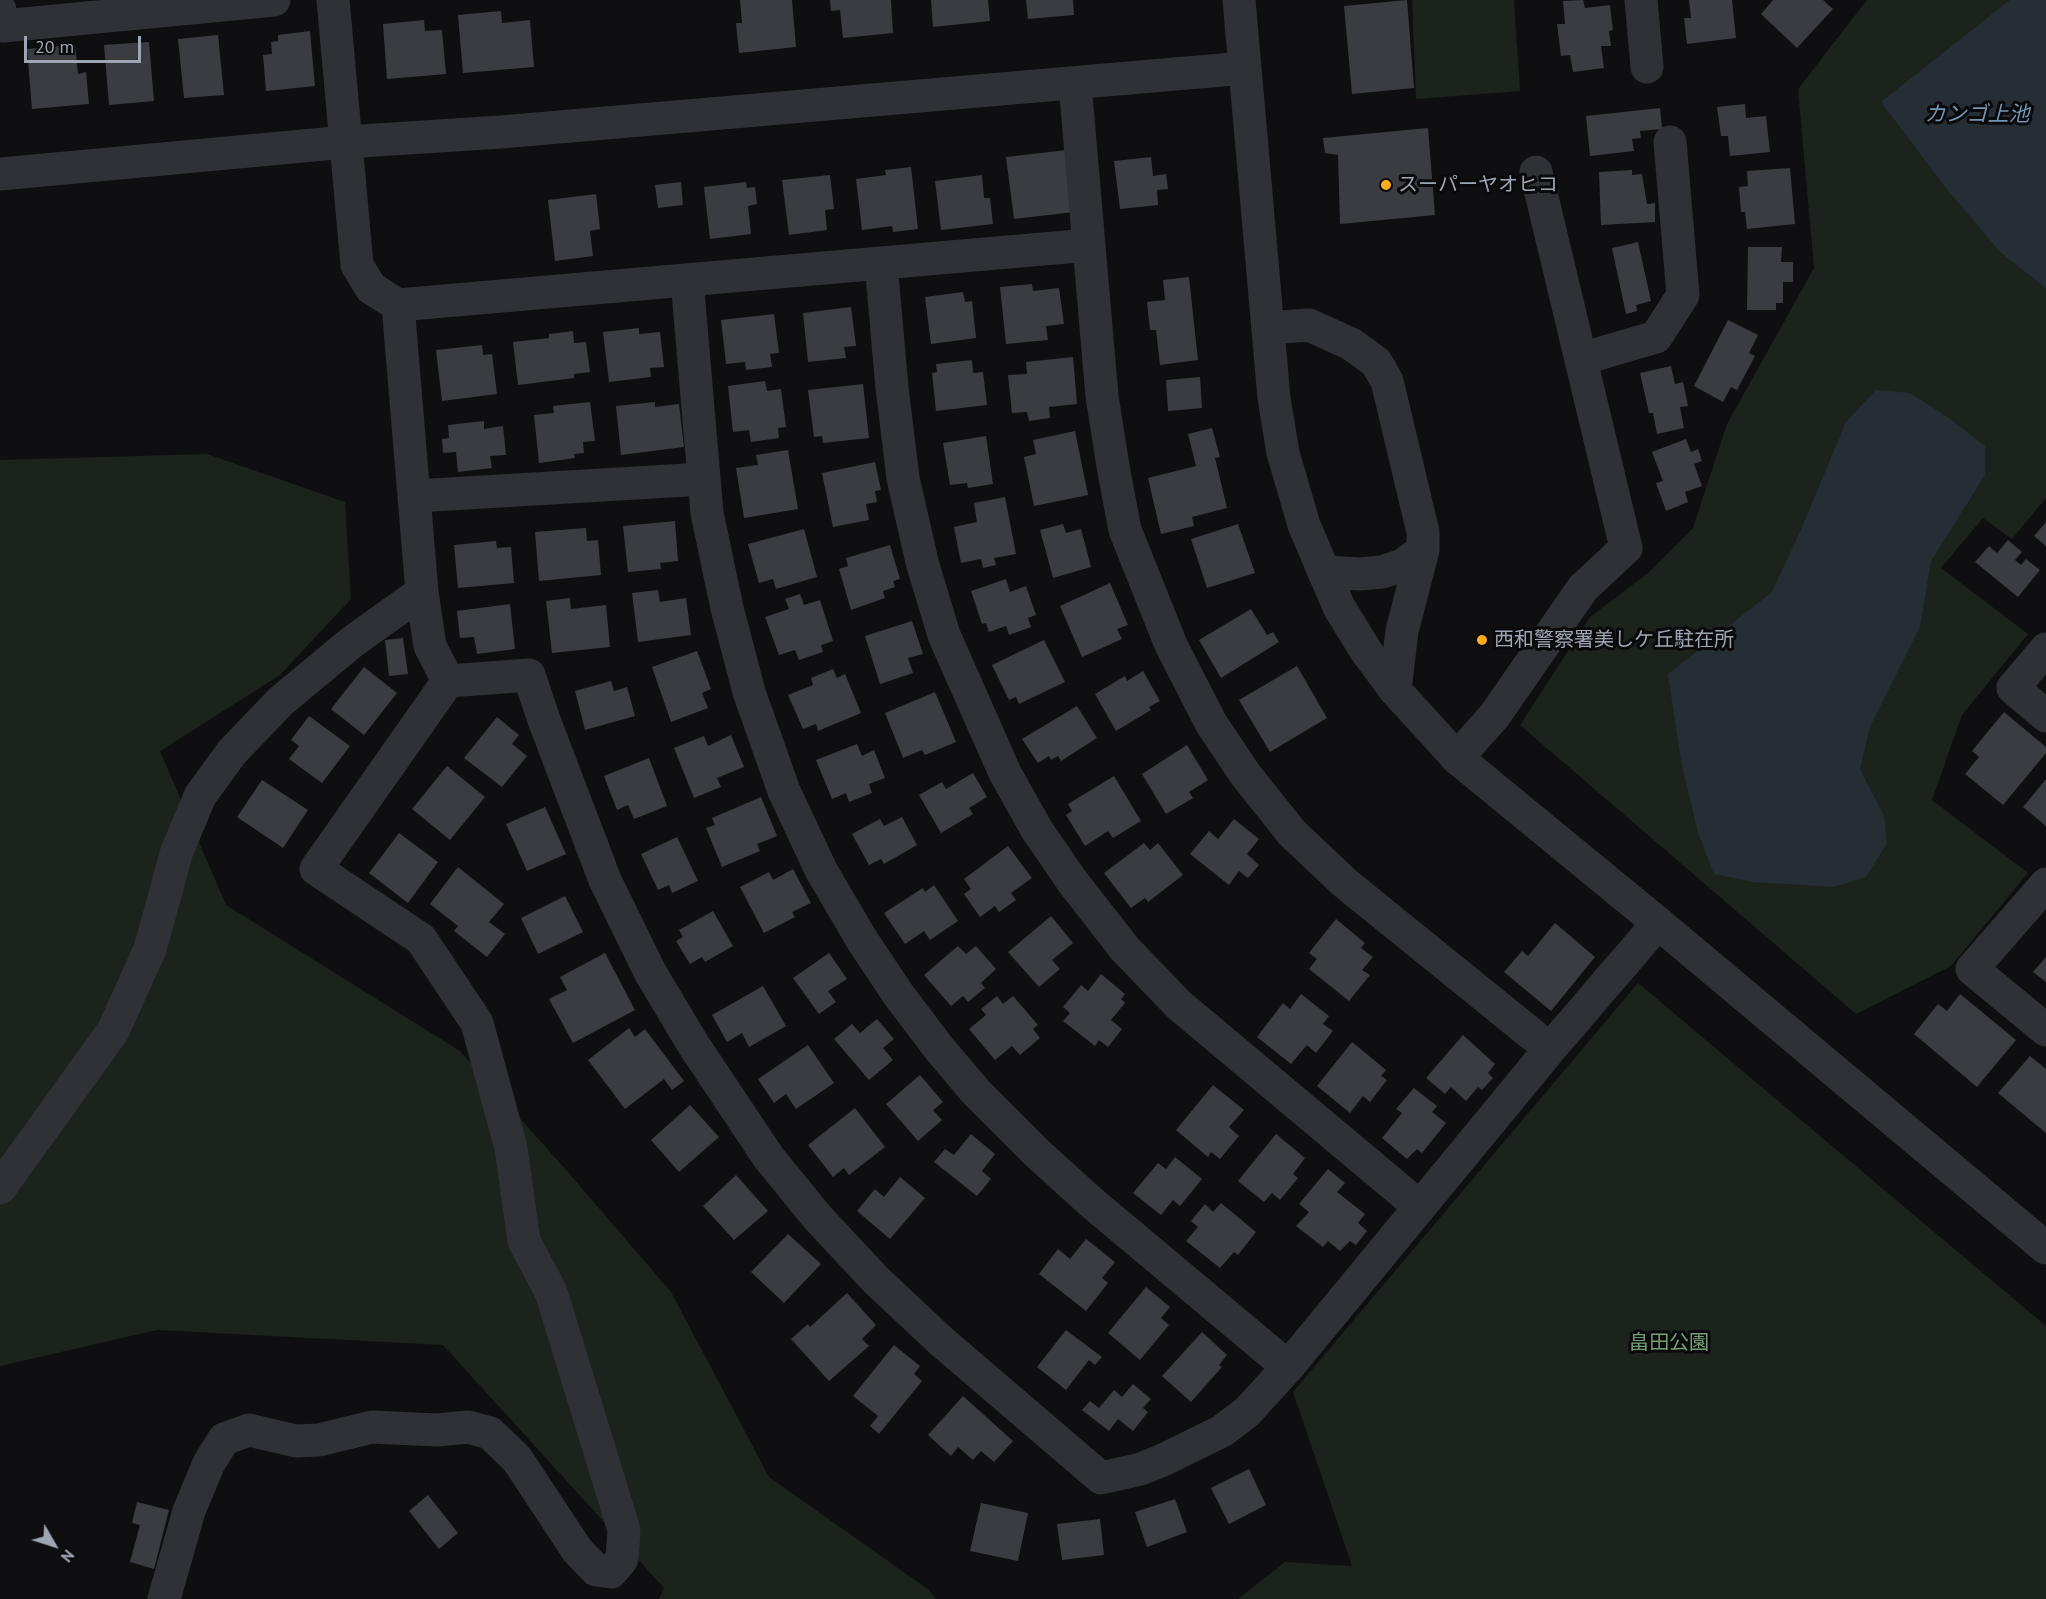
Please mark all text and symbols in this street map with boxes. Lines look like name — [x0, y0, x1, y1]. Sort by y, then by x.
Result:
scale bar — [27, 24, 144, 62]
text: 20 m — [35, 35, 74, 58]
water label: カンゴ上池 — [1925, 102, 2029, 128]
place label: スーパーヤオヒコ — [1398, 173, 1558, 197]
marker: スーパーヤオヒコ — [1379, 178, 1393, 192]
place label: 西和警察署美しケ丘駐在所 — [1494, 628, 1734, 652]
marker: 西和警察署美しケ丘駐在所 — [1475, 633, 1489, 647]
park label: 畠田公園 — [1629, 1331, 1709, 1355]
north arrow — [24, 1515, 84, 1575]
text: N — [57, 1546, 79, 1567]

